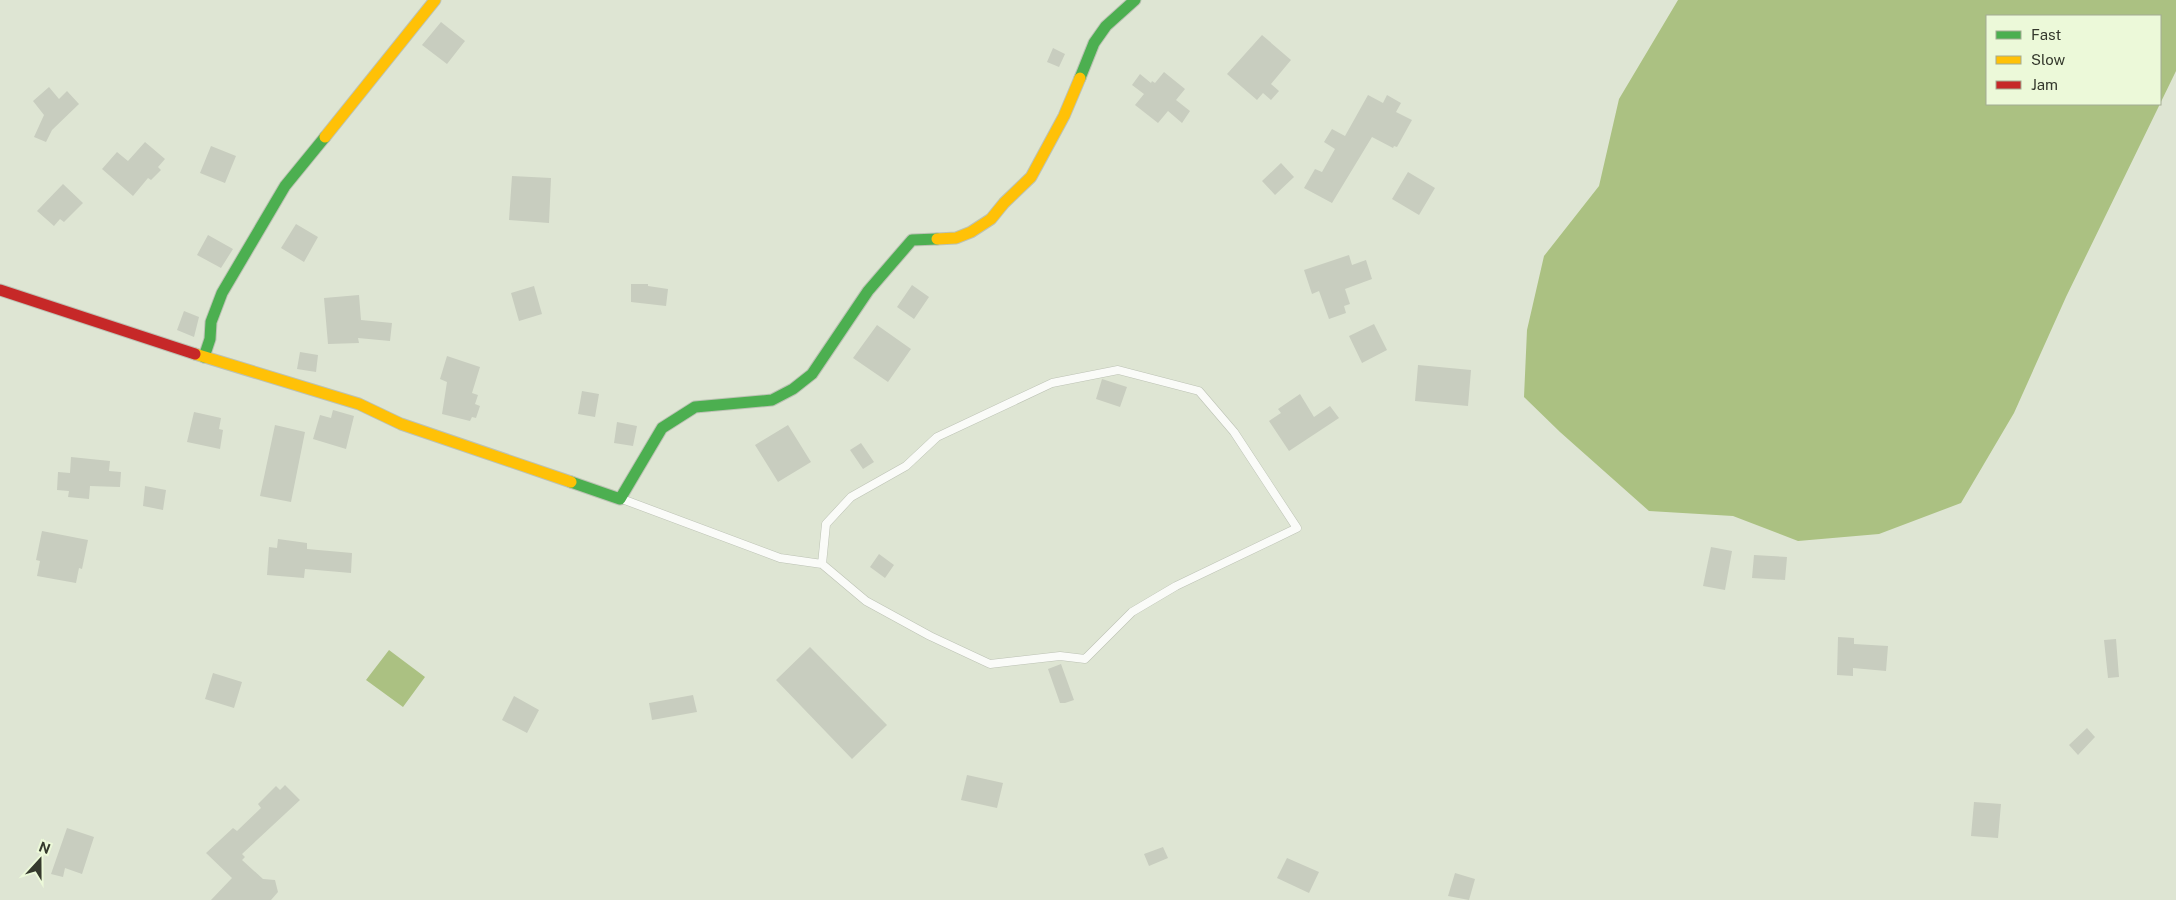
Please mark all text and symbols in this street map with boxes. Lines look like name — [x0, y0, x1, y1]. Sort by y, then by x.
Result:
legend — [1986, 15, 2161, 105]
text: Fast — [2031, 26, 2061, 43]
text: Slow — [2031, 51, 2066, 68]
text: Jam — [2031, 76, 2058, 93]
north arrow — [15, 835, 65, 885]
text: N — [37, 838, 53, 857]

